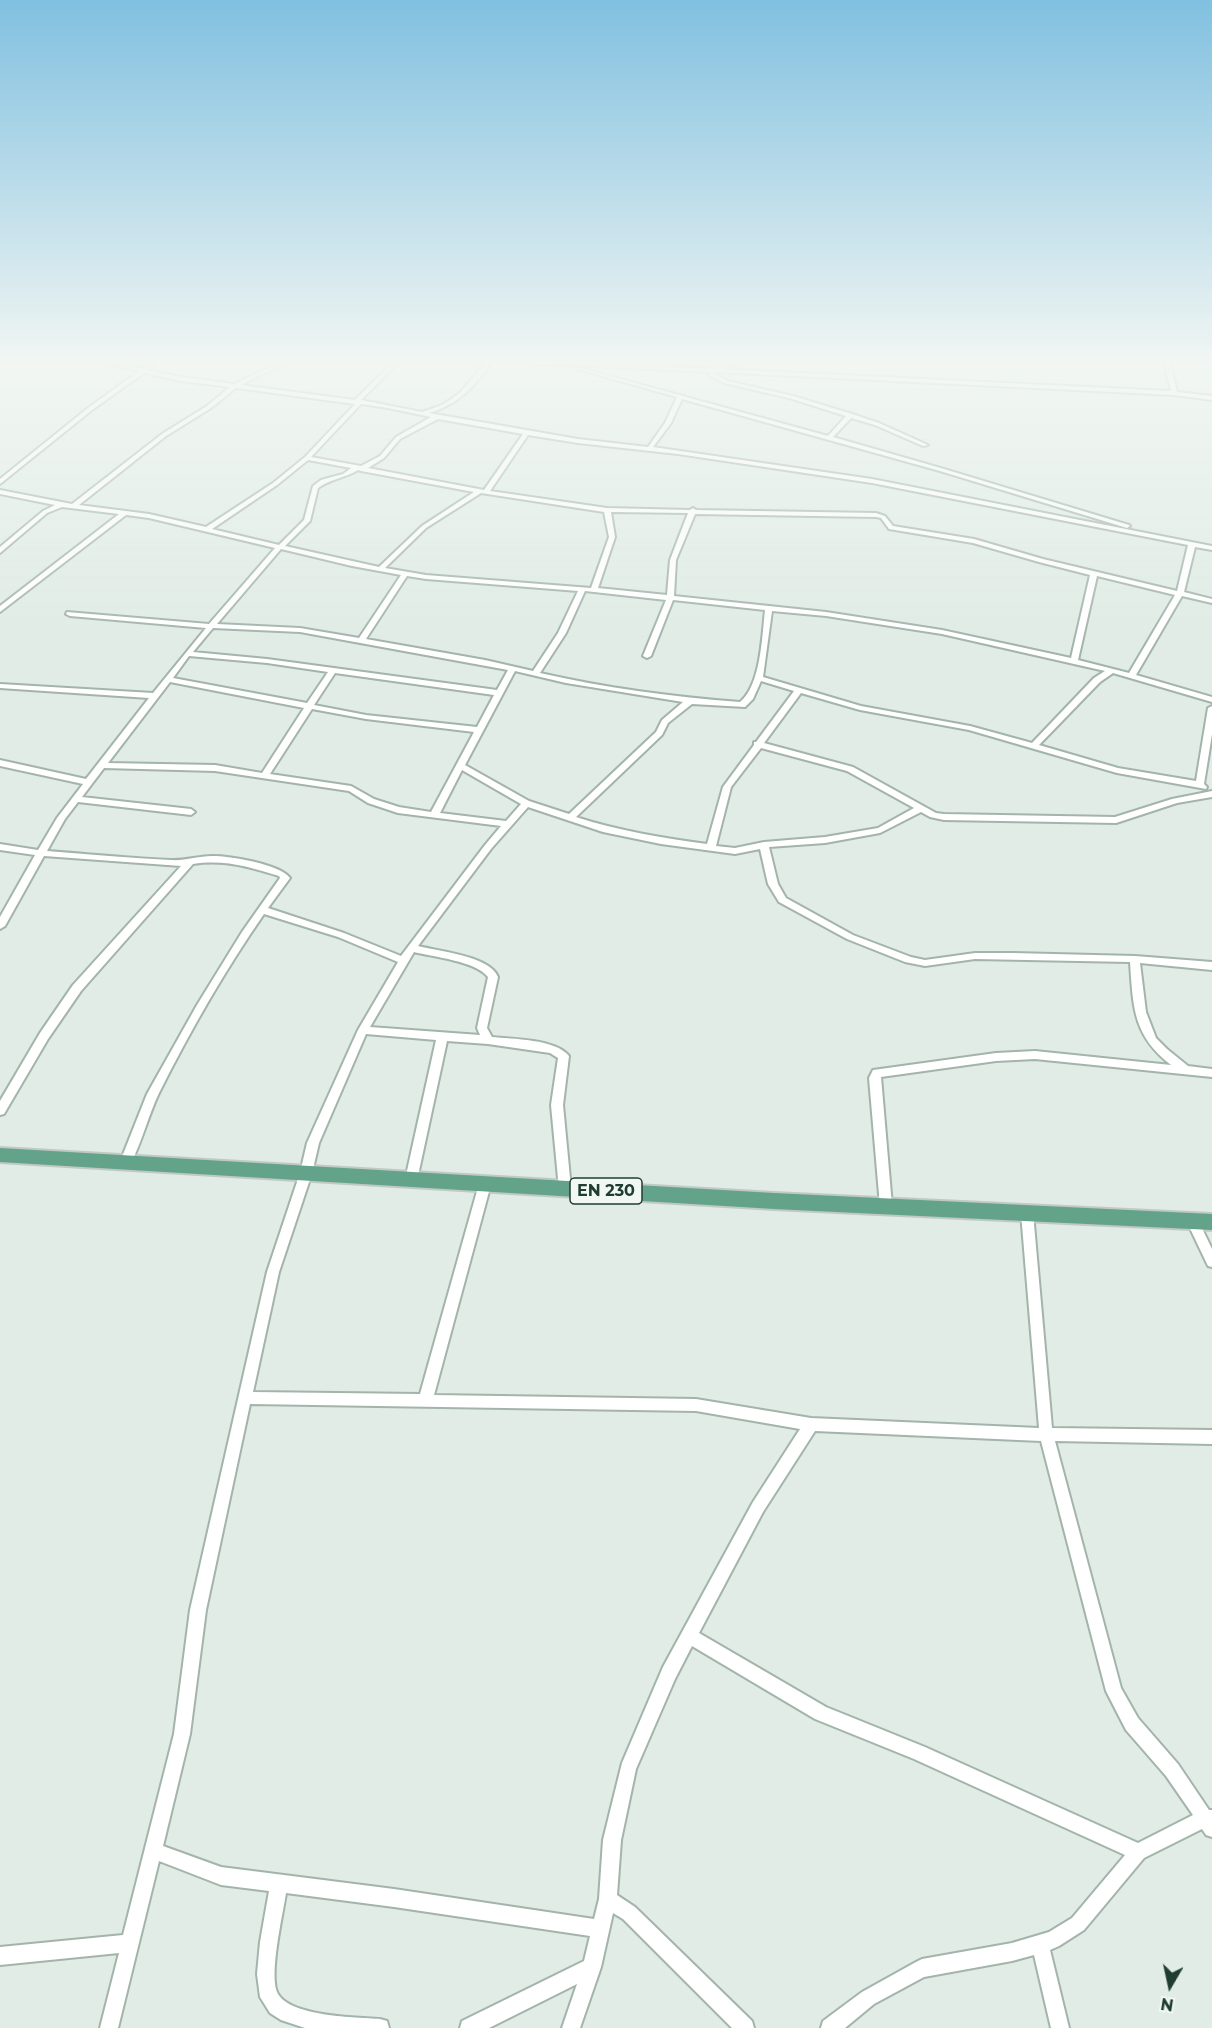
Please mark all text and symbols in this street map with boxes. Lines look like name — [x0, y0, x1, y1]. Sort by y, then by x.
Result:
road number: EN 230 — [570, 1178, 642, 1204]
north arrow — [1140, 1956, 1200, 2016]
text: N — [1159, 1994, 1175, 2015]

